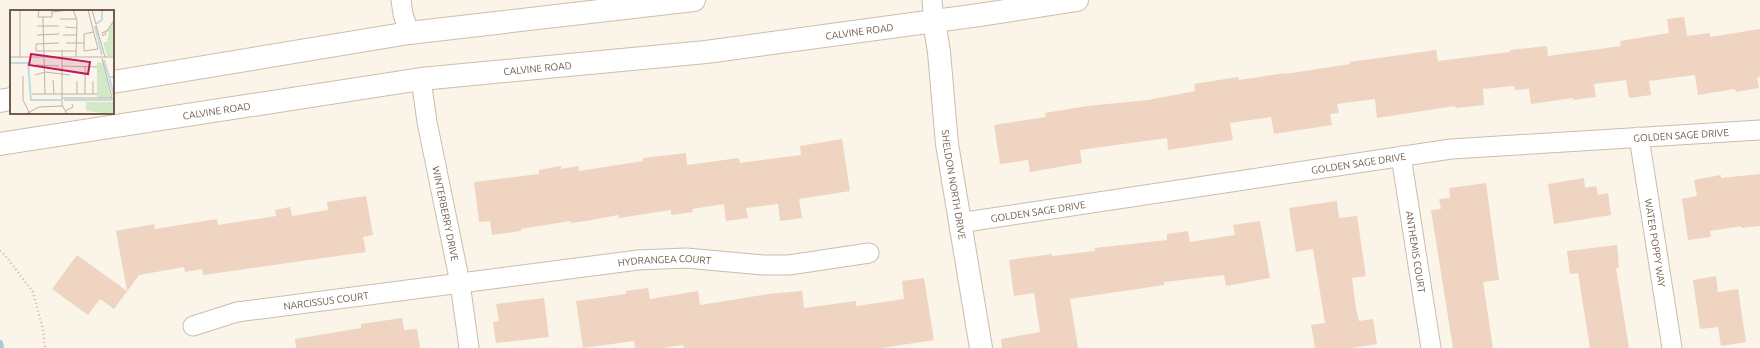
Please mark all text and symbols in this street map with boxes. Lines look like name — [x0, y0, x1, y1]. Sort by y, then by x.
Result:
inset map — [10, 10, 114, 114]
street label: CALVINE ROAD — [825, 21, 894, 41]
street label: CALVINE ROAD — [503, 59, 572, 77]
street label: CALVINE ROAD — [182, 100, 251, 121]
street label: GOLDEN SAGE DRIVE — [1633, 126, 1730, 143]
street label: SHELDON NORTH DRIVE — [940, 129, 968, 241]
street label: GOLDEN SAGE DRIVE — [1310, 150, 1407, 175]
street label: WINTERBERRY DRIVE — [431, 165, 461, 263]
street label: GOLDEN SAGE DRIVE — [990, 198, 1087, 224]
street label: WATER POPPY WAY — [1643, 198, 1668, 288]
street label: ANTHEMIS COURT — [1404, 210, 1428, 294]
street label: HYDRANGEA COURT — [617, 252, 712, 268]
street label: NARCISSUS COURT — [283, 289, 370, 311]

